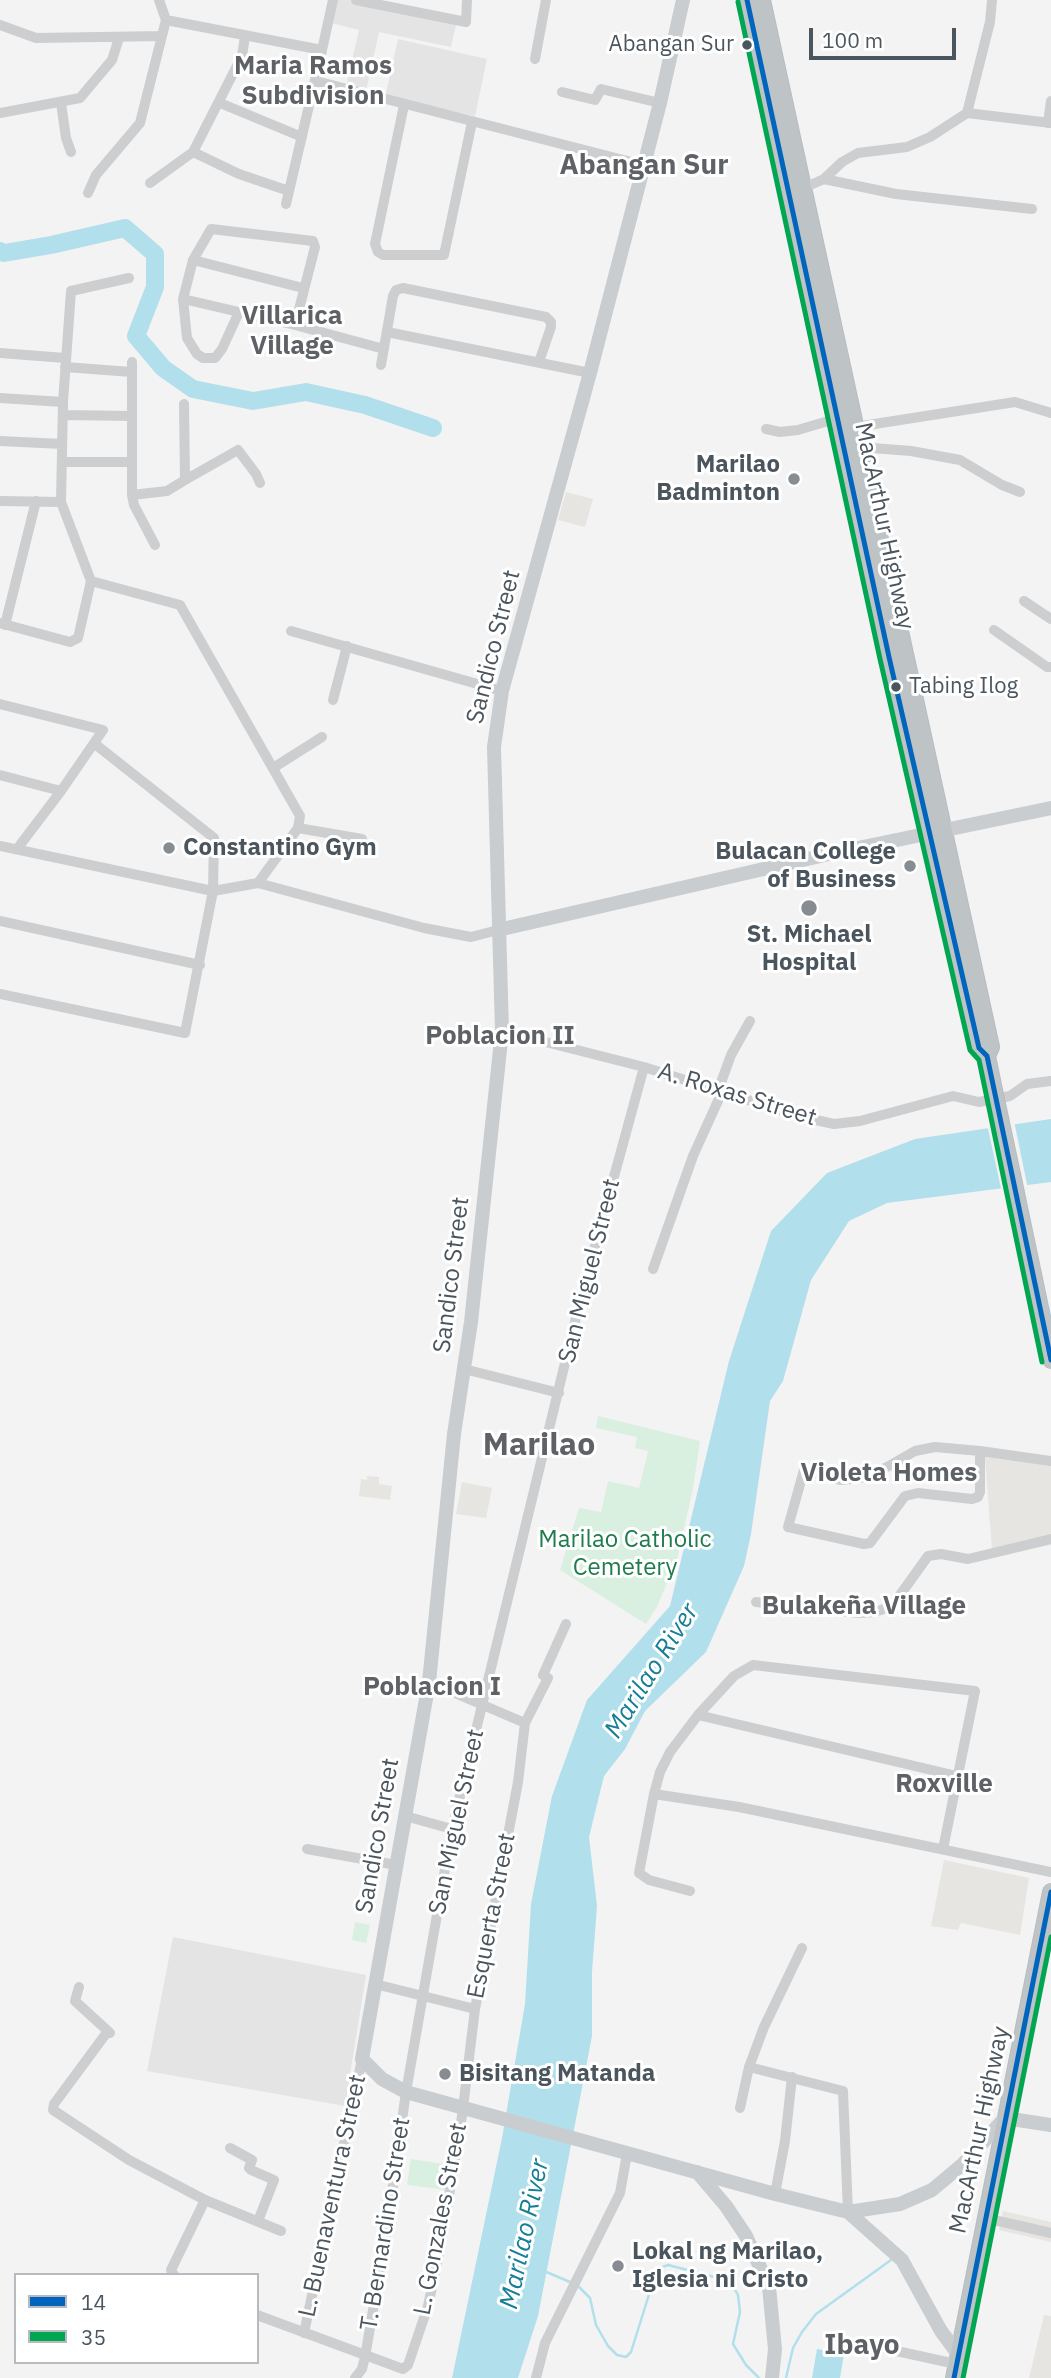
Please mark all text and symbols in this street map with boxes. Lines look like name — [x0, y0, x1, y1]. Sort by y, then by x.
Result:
scale bar — [813, 14, 960, 58]
text: 100 m — [822, 26, 883, 54]
place label: Abangan Sur — [609, 32, 734, 58]
marker: Abangan Sur — [740, 38, 754, 52]
district label: Maria Ramos Subdivision — [234, 50, 392, 112]
district label: Abangan Sur — [560, 149, 728, 183]
district label: Villarica Village — [242, 300, 342, 362]
street label: MacArthur Highway — [848, 420, 920, 632]
place label: Marilao Badminton — [656, 451, 780, 507]
marker: Marilao Badminton — [786, 471, 802, 487]
street label: Sandico Street — [461, 567, 527, 727]
place label: Tabing Ilog — [909, 674, 1018, 700]
marker: Tabing Ilog — [889, 680, 903, 694]
place label: Constantino Gym — [183, 834, 377, 862]
place label: Bulacan College of Business — [715, 838, 896, 894]
marker: Constantino Gym — [161, 840, 177, 856]
marker: Bulacan College of Business — [902, 858, 918, 874]
marker: St. Michael Hospital — [799, 898, 819, 918]
place label: St. Michael Hospital — [747, 921, 871, 977]
district label: Poblacion II — [425, 1020, 575, 1052]
street label: A. Roxas Street — [654, 1057, 820, 1133]
street label: San Miguel Street — [553, 1176, 627, 1366]
street label: Sandico Street — [428, 1195, 476, 1355]
district label: Marilao — [483, 1427, 595, 1465]
district label: Violeta Homes — [801, 1457, 977, 1489]
park label: Marilao Catholic Cemetery — [538, 1526, 712, 1582]
district label: Bulakeña Village — [762, 1590, 966, 1622]
water label: Marilao River — [598, 1598, 706, 1744]
district label: Poblacion I — [363, 1671, 501, 1703]
street label: San Miguel Street — [423, 1727, 491, 1917]
street label: Sandico Street — [350, 1756, 406, 1916]
district label: Roxville — [895, 1768, 993, 1800]
street label: Esquerta Street — [462, 1831, 522, 2001]
street label: MacArthur Highway — [944, 2024, 1016, 2236]
place label: Bisitang Matanda — [459, 2060, 655, 2088]
marker: Bisitang Matanda — [437, 2066, 453, 2082]
street label: L. Buenaventura Street — [293, 2072, 373, 2320]
street label: T. Bernardino Street — [355, 2115, 417, 2333]
street label: L. Gonzales Street — [408, 2120, 474, 2318]
water label: Marilao River — [494, 2156, 556, 2312]
place label: Lokal ng Marilao, Iglesia ni Cristo — [632, 2238, 823, 2294]
marker: Lokal ng Marilao, Iglesia ni Cristo — [610, 2258, 626, 2274]
legend — [14, 2273, 259, 2364]
text: 14 — [81, 2288, 106, 2316]
text: 35 — [81, 2323, 106, 2351]
district label: Ibayo — [824, 2329, 900, 2363]

